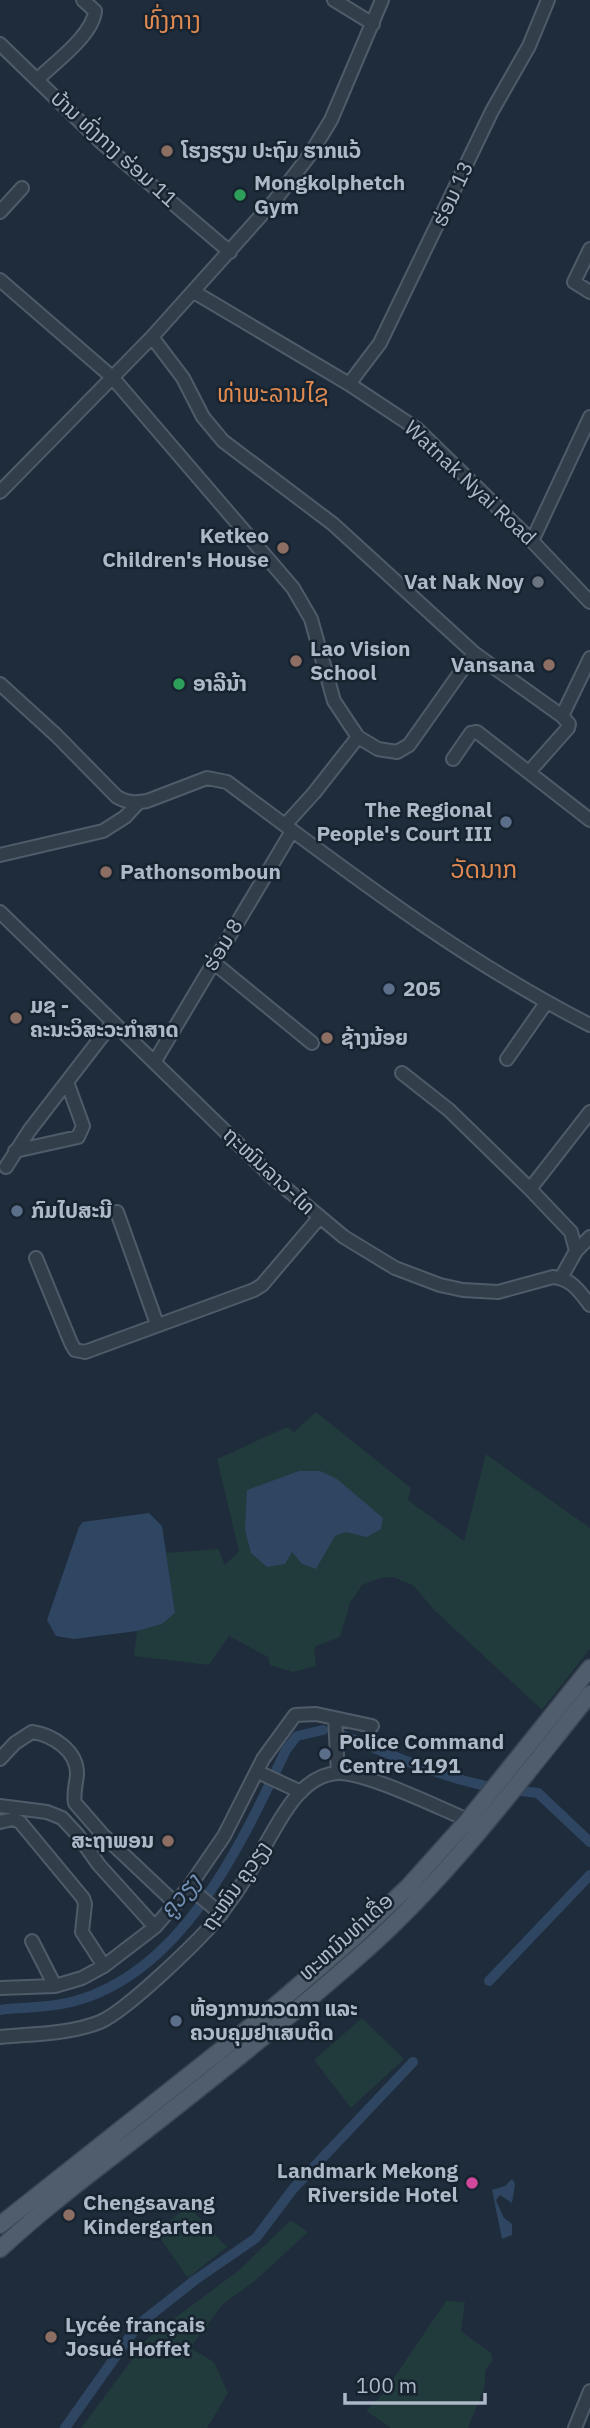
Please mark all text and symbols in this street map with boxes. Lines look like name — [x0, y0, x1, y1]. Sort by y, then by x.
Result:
district label: ທົ່ງກາງ — [143, 3, 201, 36]
street label: ບ້ານ ທົ່ງກາງ ຮ່ອມ 11 — [45, 84, 184, 213]
place label: ໂຮງຮຽນ ປະຖົມ ຮາກແ້ວ — [180, 136, 361, 164]
marker: ໂຮງຮຽນ ປະຖົມ ຮາກແ້ວ — [159, 143, 175, 159]
street label: ຮ່ອມ 13 — [425, 156, 479, 231]
place label: Mongkolphetch Gym — [254, 168, 405, 220]
marker: Mongkolphetch Gym — [232, 187, 248, 203]
district label: ທ່າພະລານໄຊ — [217, 377, 329, 409]
street label: Watnak Nyai Road — [399, 414, 543, 551]
place label: Ketkeo Children's House — [102, 521, 269, 573]
marker: Ketkeo Children's House — [275, 540, 291, 556]
place label: Vat Nak Noy — [404, 567, 525, 595]
marker: Vat Nak Noy — [530, 574, 546, 590]
place label: Lao Vision School — [310, 634, 411, 686]
place label: Vansana — [451, 650, 535, 678]
marker: Lao Vision School — [288, 653, 304, 669]
marker: Vansana — [541, 657, 557, 673]
place label: ອາລີນ້າ — [193, 669, 247, 697]
marker: ອາລີນ້າ — [171, 676, 187, 692]
place label: The Regional People's Court III — [317, 795, 492, 847]
marker: The Regional People's Court III — [498, 814, 514, 830]
district label: ວັດນາກ — [451, 853, 517, 885]
place label: Pathonsomboun — [120, 857, 281, 885]
marker: Pathonsomboun — [98, 864, 114, 880]
street label: ຮ່ອມ 8 — [196, 913, 249, 976]
place label: 205 — [403, 974, 441, 1002]
marker: 205 — [381, 981, 397, 997]
place label: ມຊ - ຄະນະວິສະວະກຳສາດ — [30, 991, 179, 1043]
marker: ມຊ - ຄະນະວິສະວະກຳສາດ — [8, 1010, 24, 1026]
place label: ຊ້າງນ້ອຍ — [341, 1023, 408, 1051]
marker: ຊ້າງນ້ອຍ — [319, 1030, 335, 1046]
street label: ຖະໜົນລາວ-ໄທ — [217, 1120, 322, 1220]
place label: ກົມໄປສະນີ — [31, 1196, 112, 1224]
marker: ກົມໄປສະນີ — [9, 1203, 25, 1219]
place label: Police Command Centre 1191 — [339, 1727, 504, 1779]
marker: Police Command Centre 1191 — [317, 1746, 333, 1762]
place label: ສະຖາພອນ — [71, 1826, 154, 1854]
marker: ສະຖາພອນ — [160, 1833, 176, 1849]
street label: ຖະໜົນ ຄູວຽງ — [194, 1835, 277, 1937]
water label: ຄູວຽງ — [152, 1866, 208, 1924]
street label: ທະຫນົນທ່າເດື່ອ — [291, 1885, 399, 1986]
place label: ຫ້ອງການກວດກາ ແລະ ຄວບຄຸມຢາເສບຕິດ — [190, 1994, 358, 2046]
marker: ຫ້ອງການກວດກາ ແລະ ຄວບຄຸມຢາເສບຕິດ — [168, 2013, 184, 2029]
place label: Landmark Mekong Riverside Hotel — [277, 2156, 458, 2208]
marker: Landmark Mekong Riverside Hotel — [464, 2175, 480, 2191]
place label: Chengsavang Kindergarten — [83, 2188, 215, 2240]
marker: Chengsavang Kindergarten — [61, 2207, 77, 2223]
place label: Lycée français Josué Hoffet — [65, 2310, 205, 2362]
marker: Lycée français Josué Hoffet — [43, 2329, 59, 2345]
scale bar — [345, 2362, 485, 2406]
text: 100 m — [356, 2371, 417, 2399]

